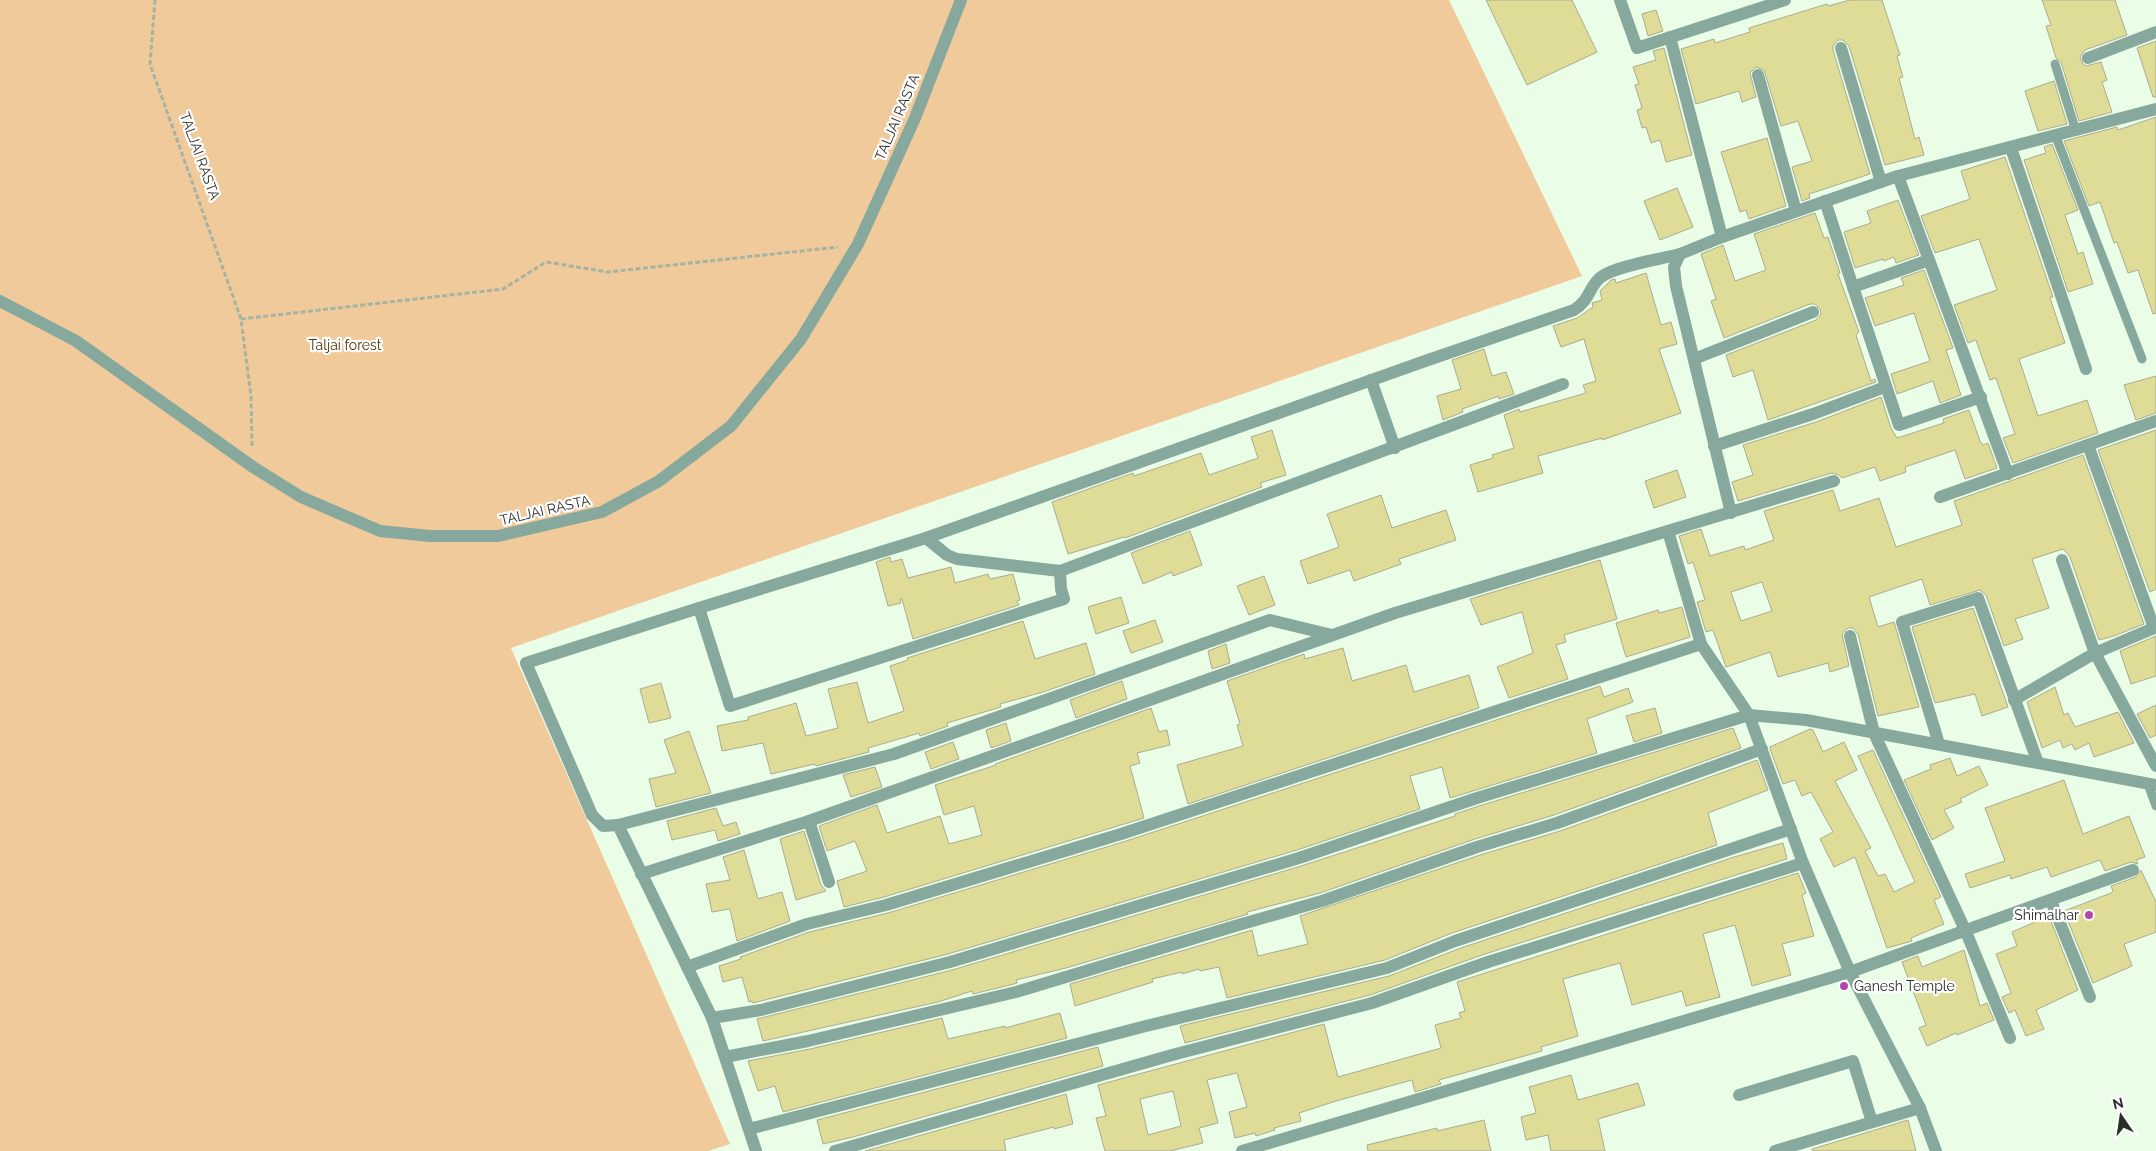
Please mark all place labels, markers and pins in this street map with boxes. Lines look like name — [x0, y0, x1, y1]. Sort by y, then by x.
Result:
place label: Shimalhar — [2014, 907, 2079, 923]
marker: Shimalhar — [2083, 909, 2095, 921]
place label: Ganesh Temple — [1854, 978, 1955, 994]
marker: Ganesh Temple — [1838, 980, 1850, 992]

